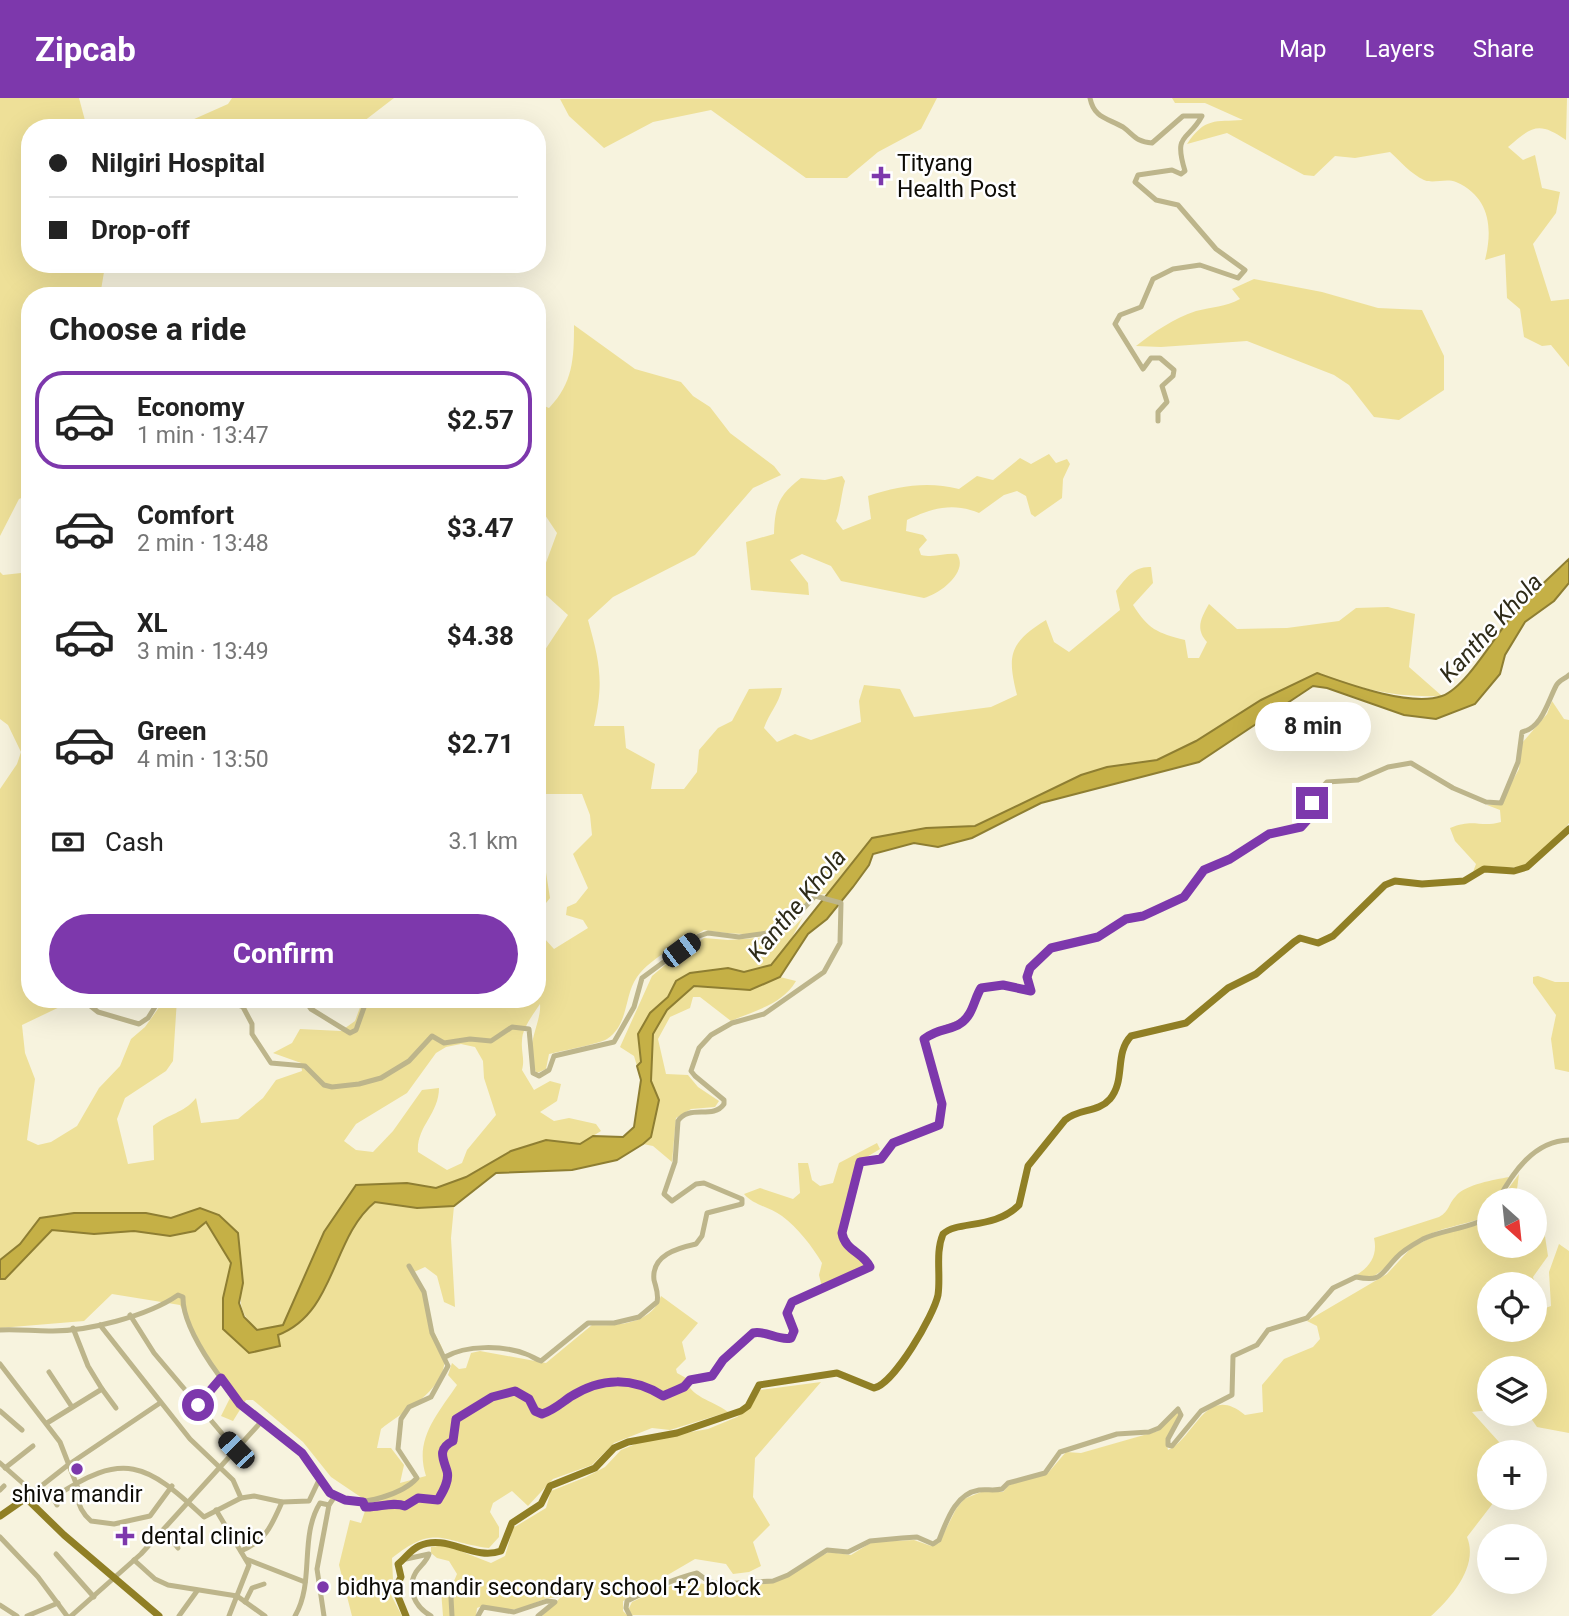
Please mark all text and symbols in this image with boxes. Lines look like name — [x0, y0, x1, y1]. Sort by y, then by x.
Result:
text: Zipcab — [35, 30, 136, 69]
text: Map — [1279, 35, 1327, 63]
text: Layers — [1365, 35, 1435, 63]
text: Share — [1473, 35, 1534, 63]
text: Nilgiri Hospital — [91, 148, 265, 178]
place label: Tityang Health Post — [897, 150, 1016, 203]
marker: Tityang Health Post — [871, 166, 891, 186]
text: Drop-off — [91, 215, 190, 245]
text: Choose a ride — [49, 310, 246, 348]
icon: car — [53, 389, 116, 452]
text: Economy — [137, 392, 244, 422]
text: $2.57 — [447, 405, 514, 435]
text: 1 min · 13:47 — [137, 422, 269, 449]
icon: car — [53, 497, 116, 560]
text: Comfort — [137, 500, 234, 530]
text: $3.47 — [447, 513, 514, 543]
text: 2 min · 13:48 — [137, 530, 269, 557]
water label: Kanthe Khola — [1434, 568, 1548, 688]
icon: car — [53, 605, 116, 668]
text: XL — [137, 608, 168, 638]
text: $4.38 — [447, 621, 514, 651]
text: 3 min · 13:49 — [137, 638, 269, 665]
callout: 8 min — [1254, 702, 1370, 750]
icon: car — [53, 713, 116, 776]
text: 8 min — [1284, 713, 1342, 740]
text: Green — [137, 716, 207, 746]
text: $2.71 — [447, 729, 514, 759]
text: 4 min · 13:50 — [137, 746, 269, 773]
route end — [1296, 787, 1328, 819]
icon: cash — [49, 823, 87, 861]
text: Cash — [105, 827, 164, 857]
text: 3.1 km — [449, 828, 518, 855]
water label: Kanthe Khola — [742, 843, 852, 967]
button: Confirm — [49, 914, 518, 994]
car — [658, 929, 705, 971]
north arrow — [1477, 1188, 1547, 1258]
map controls — [1477, 1188, 1547, 1594]
button: locate — [1477, 1272, 1547, 1342]
button: layers — [1477, 1356, 1547, 1426]
route start — [182, 1389, 214, 1421]
car — [214, 1428, 259, 1472]
button: + — [1477, 1440, 1547, 1510]
marker: shiva mandir — [69, 1461, 85, 1477]
place label: shiva mandir — [11, 1481, 143, 1508]
place label: dental clinic — [141, 1523, 264, 1550]
button: − — [1477, 1524, 1547, 1594]
marker: dental clinic — [115, 1526, 135, 1546]
place label: bidhya mandir secondary school +2 block — [337, 1574, 761, 1601]
marker: bidhya mandir secondary school +2 block — [315, 1579, 331, 1595]

